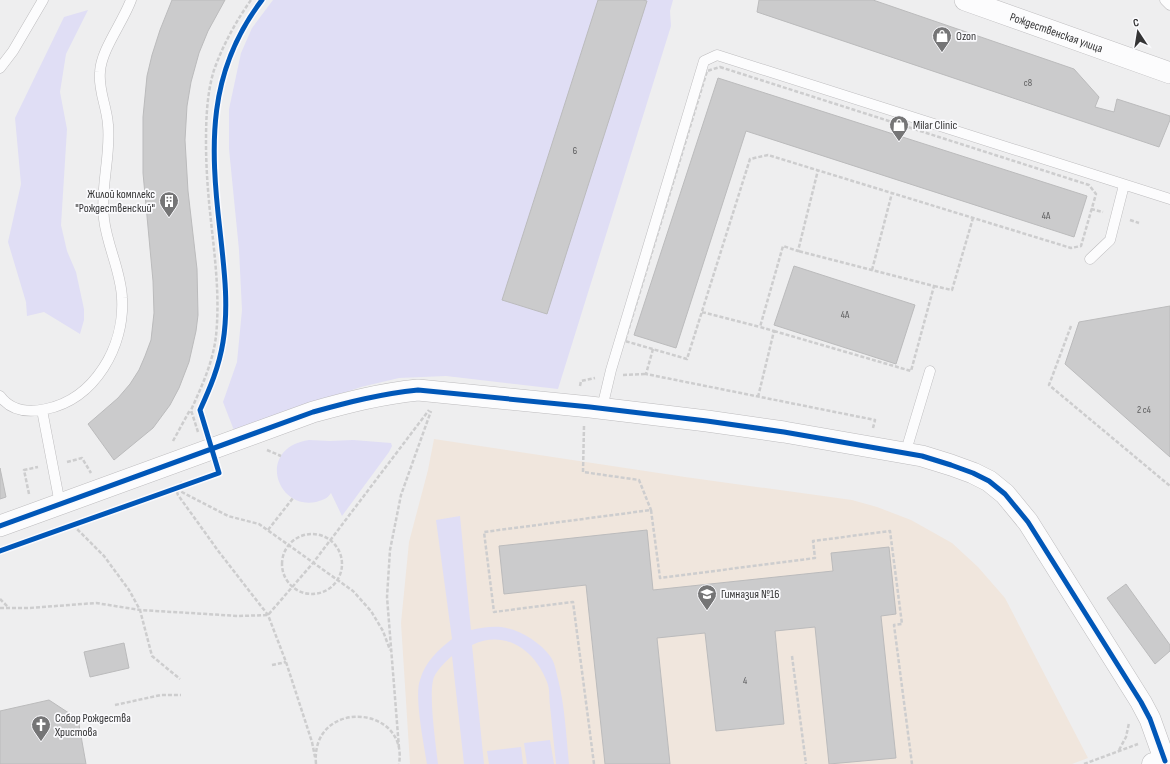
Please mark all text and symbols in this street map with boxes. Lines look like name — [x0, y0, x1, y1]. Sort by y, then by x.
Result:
street label: Рождественская улица — [1008, 9, 1105, 56]
north arrow — [1118, 12, 1158, 52]
text: С — [1132, 16, 1140, 30]
shop icon: Ozon — [931, 25, 953, 53]
place label: Ozon — [956, 29, 976, 44]
house number: с8 — [1024, 77, 1032, 89]
shop icon: Milar Clinic — [888, 114, 910, 142]
place label: Milar Clinic — [913, 118, 957, 133]
house number: 6 — [573, 145, 577, 157]
place label: Жилой комплекс "Рождественский" — [75, 187, 155, 216]
building icon: Жилой комплекс "Рождественский" — [158, 190, 180, 218]
house number: 4А — [1042, 210, 1051, 222]
house number: 4А — [841, 309, 850, 321]
house number: 2 с4 — [1137, 404, 1151, 416]
school or university icon: Гимназия №16 — [696, 583, 718, 611]
place label: Гимназия №16 — [721, 587, 779, 602]
house number: 4 — [743, 675, 747, 687]
place label: Собор Рождества Христова — [54, 711, 131, 740]
church icon: Собор Рождества Христова — [30, 714, 52, 742]

